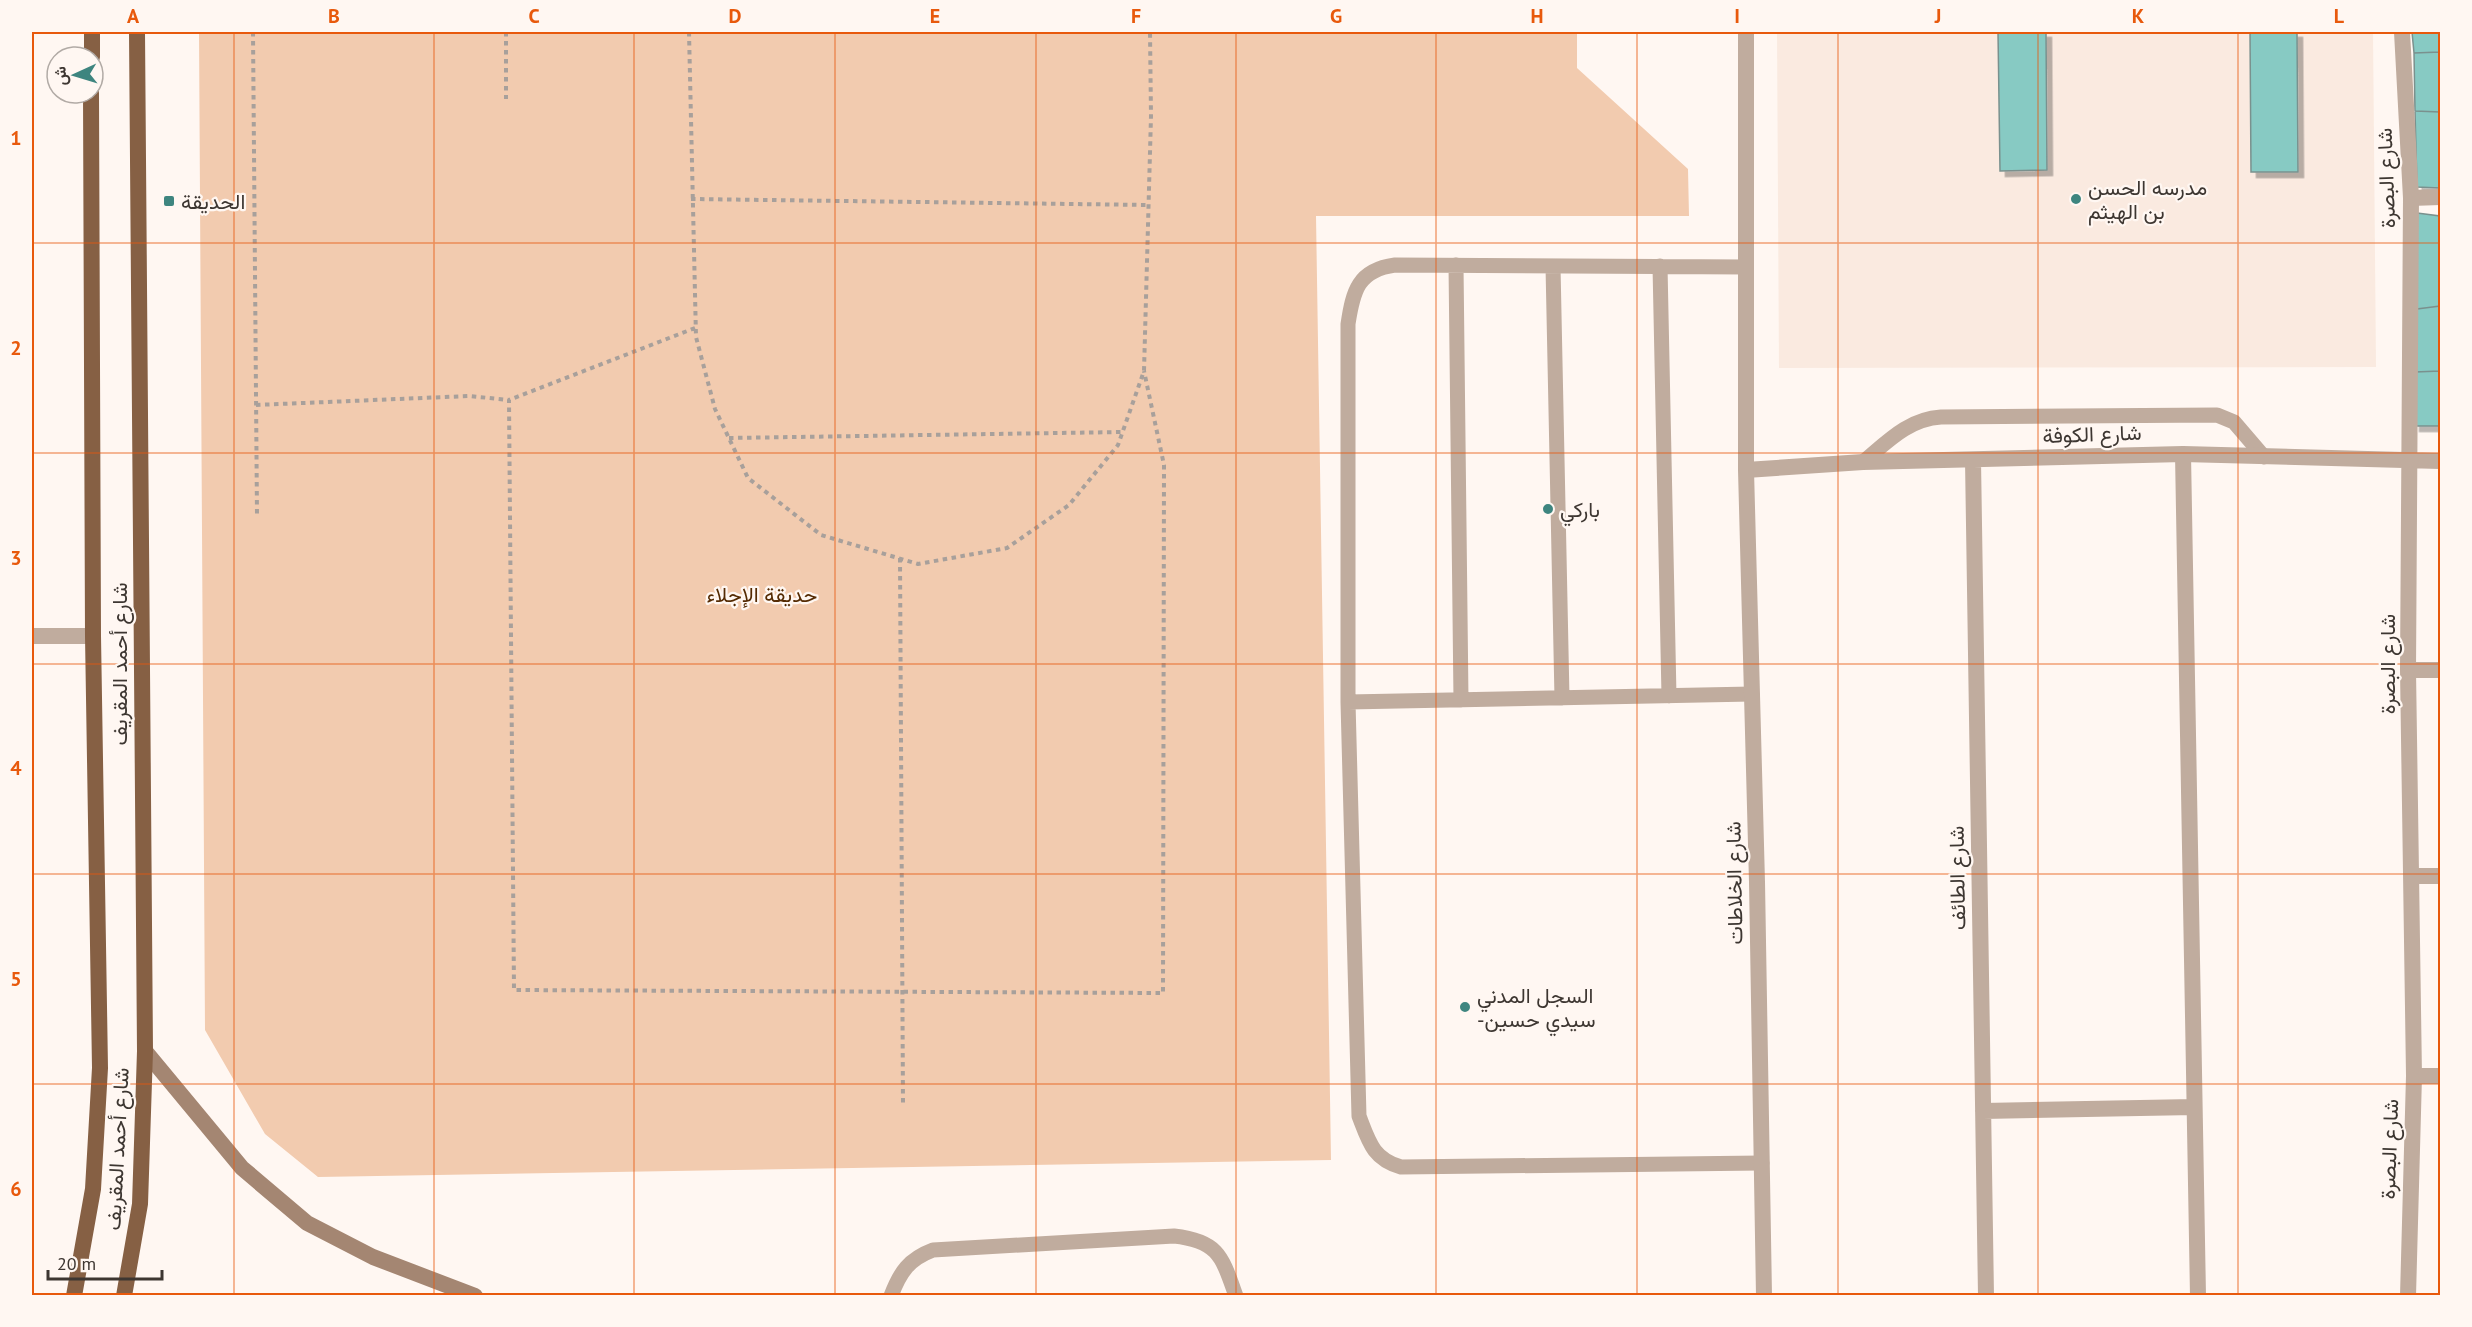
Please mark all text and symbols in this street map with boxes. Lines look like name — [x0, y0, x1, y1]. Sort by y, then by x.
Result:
text: A — [127, 3, 140, 29]
text: B — [328, 3, 340, 29]
text: C — [528, 3, 540, 29]
text: D — [729, 3, 742, 29]
text: E — [930, 3, 940, 29]
text: F — [1131, 3, 1141, 29]
text: G — [1330, 3, 1342, 29]
text: H — [1530, 3, 1544, 29]
text: I — [1734, 3, 1740, 29]
text: J — [1934, 3, 1941, 29]
text: K — [2132, 3, 2145, 29]
text: L — [2334, 3, 2345, 29]
north arrow — [45, 45, 105, 105]
text: ش — [49, 66, 71, 86]
text: 1 — [10, 125, 22, 151]
street label: شارع البصرة — [2371, 127, 2402, 229]
place label: مدرسه الحسن بن الهيثم — [2088, 174, 2207, 226]
place label: الحديقة — [181, 188, 245, 215]
marker: مدرسه الحسن بن الهيثم — [2069, 192, 2083, 206]
marker: الحديقة — [162, 194, 176, 208]
text: 2 — [10, 335, 22, 361]
street label: شارع الكوفة — [2042, 419, 2142, 450]
place label: باركي — [1560, 496, 1600, 527]
marker: باركي — [1541, 502, 1555, 516]
text: 3 — [10, 545, 22, 571]
park label: حديقة الإجلاء — [707, 581, 817, 609]
street label: شارع أحمد المقريف — [106, 582, 134, 746]
street label: شارع البصرة — [2374, 614, 2402, 714]
text: 4 — [10, 755, 22, 781]
street label: شارع الخلاطات — [1719, 821, 1750, 945]
street label: شارع الطائف — [1943, 826, 1972, 930]
text: 5 — [10, 966, 22, 992]
place label: السجل المدني -سيدي حسين — [1477, 982, 1596, 1037]
marker: السجل المدني -سيدي حسين — [1458, 1000, 1472, 1014]
street label: شارع أحمد المقريف — [99, 1067, 136, 1231]
street label: شارع البصرة — [2374, 1098, 2405, 1200]
text: 6 — [10, 1176, 22, 1202]
scale bar — [48, 1243, 162, 1281]
text: 20 m — [57, 1252, 96, 1275]

